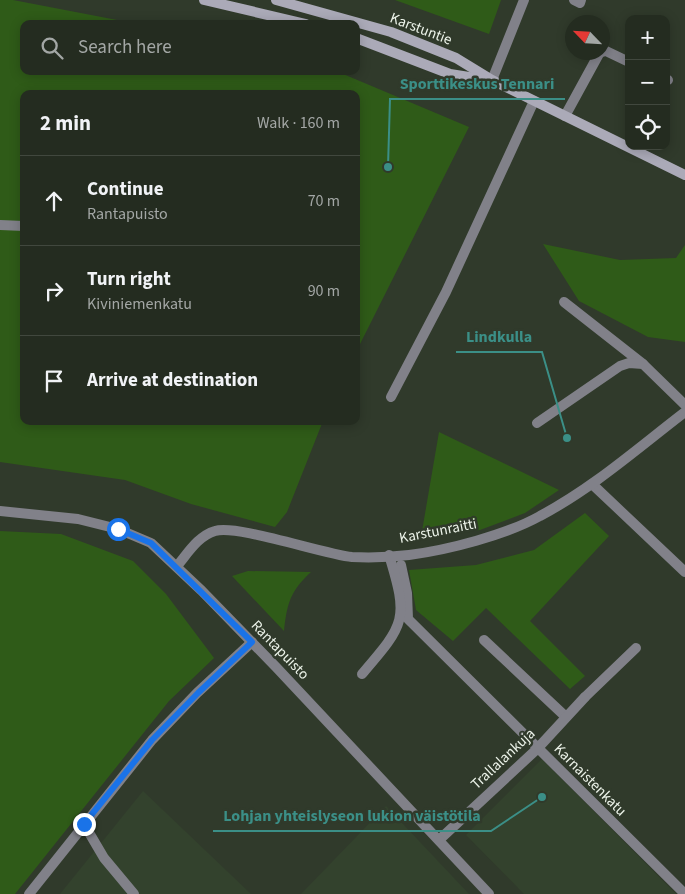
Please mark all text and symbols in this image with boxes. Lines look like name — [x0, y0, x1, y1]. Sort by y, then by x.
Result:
street label: Karstuntie — [387, 8, 455, 50]
north arrow — [565, 15, 610, 60]
map controls — [625, 15, 670, 150]
button: + — [625, 15, 670, 60]
search box — [20, 20, 360, 75]
icon: search — [38, 34, 66, 62]
text: Search here — [78, 34, 172, 61]
button: − — [625, 60, 670, 105]
callout: Sporttikeskus Tennari — [390, 68, 565, 99]
text: Sporttikeskus Tennari — [400, 73, 554, 95]
button: locate — [625, 105, 670, 150]
text: 2 min — [40, 108, 91, 138]
text: Walk · 160 m — [257, 112, 340, 134]
text: Continue — [87, 176, 164, 203]
icon: ahead — [40, 187, 68, 215]
text: 70 m — [308, 190, 340, 212]
text: Rantapuisto — [87, 203, 168, 225]
text: Turn right — [87, 266, 171, 293]
icon: right — [40, 277, 68, 305]
text: 90 m — [308, 280, 340, 302]
text: Kiviniemenkatu — [87, 293, 192, 315]
callout: Lindkulla — [456, 321, 542, 352]
text: Lindkulla — [466, 326, 532, 348]
icon: arrive — [40, 367, 68, 395]
text: Arrive at destination — [87, 367, 258, 394]
street label: Karstunraitti — [397, 513, 479, 549]
route start — [107, 518, 130, 541]
street label: Rantapuisto — [246, 615, 314, 685]
street label: Trallalankuja — [466, 724, 540, 794]
street label: Karnaistenkatu — [549, 739, 631, 821]
callout: Lohjan yhteislyseon lukion väistötila — [213, 800, 491, 831]
text: Lohjan yhteislyseon lukion väistötila — [223, 805, 481, 827]
route end — [73, 813, 96, 836]

